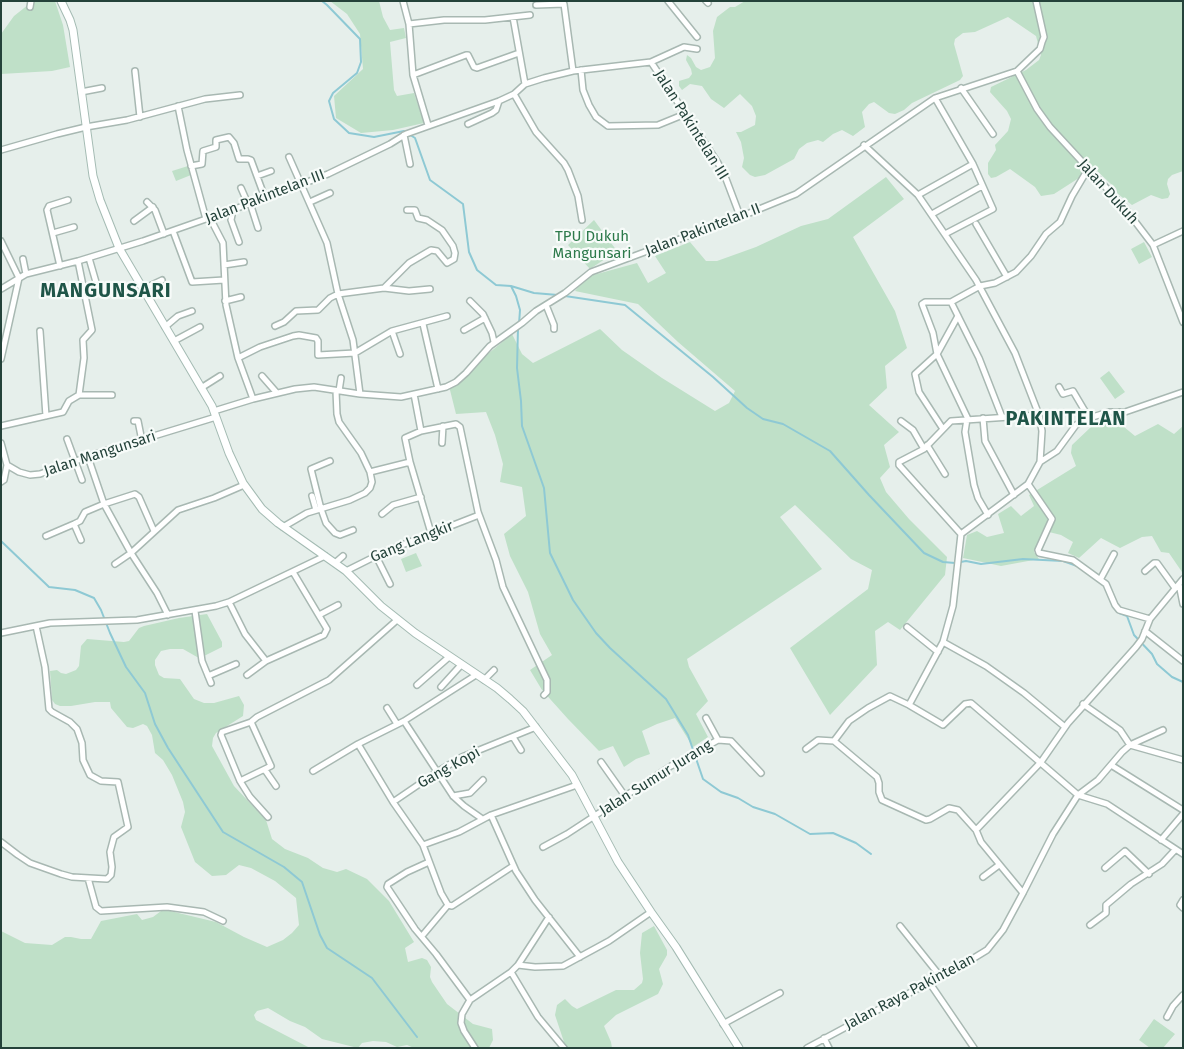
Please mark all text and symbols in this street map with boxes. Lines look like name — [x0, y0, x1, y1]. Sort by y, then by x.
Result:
street label: Jalan Pakintelan III — [650, 67, 732, 183]
street label: Jalan Dukuh — [1074, 156, 1142, 228]
street label: Jalan Pakintelan III — [203, 166, 327, 228]
street label: Jalan Pakintelan II — [643, 200, 763, 260]
park label: TPU Dukuh Mangunsari — [553, 228, 631, 263]
district label: MANGUNSARI — [39, 279, 173, 303]
district label: PAKINTELAN — [1004, 407, 1128, 431]
street label: Jalan Mangunsari — [42, 427, 158, 481]
street label: Gang Langkir — [368, 517, 456, 567]
street label: Jalan Sumur Jurang — [596, 736, 716, 820]
street label: Gang Kopi — [415, 743, 483, 793]
street label: Jalan Raya Pakintelan — [842, 950, 978, 1034]

